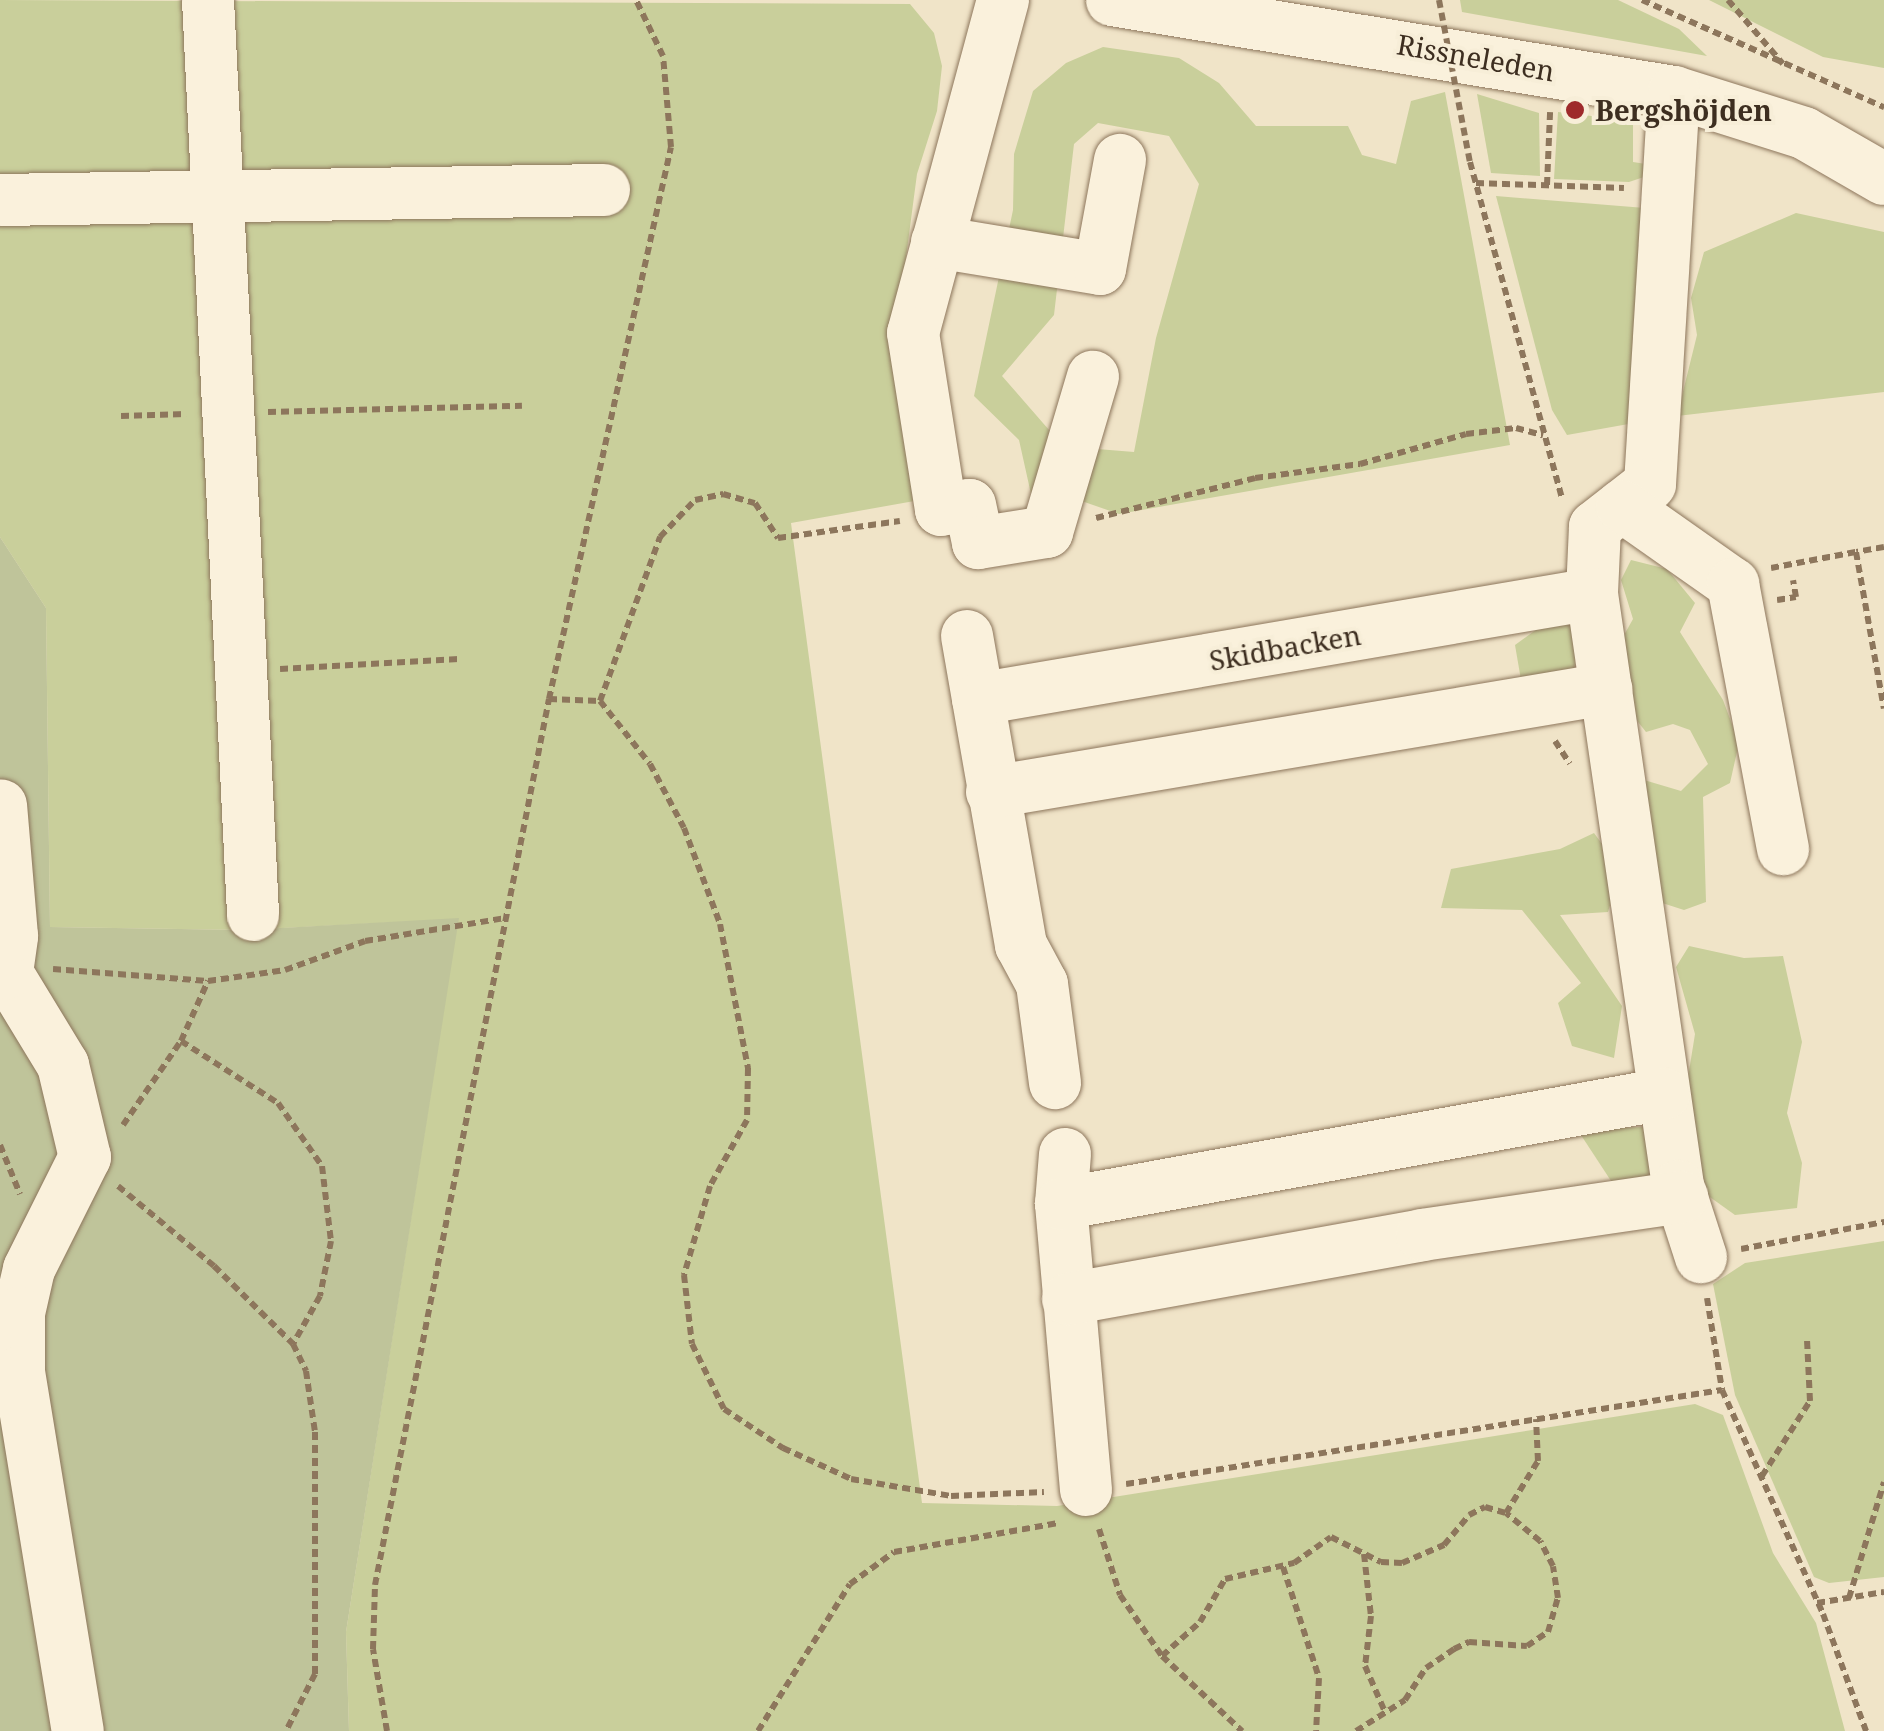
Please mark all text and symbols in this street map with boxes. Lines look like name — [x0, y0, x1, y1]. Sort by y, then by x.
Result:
street label: Rissneleden — [1395, 27, 1557, 87]
place label: Bergshöjden — [1595, 93, 1772, 127]
marker: Bergshöjden — [1564, 99, 1586, 121]
street label: Skidbacken — [1207, 617, 1363, 677]

